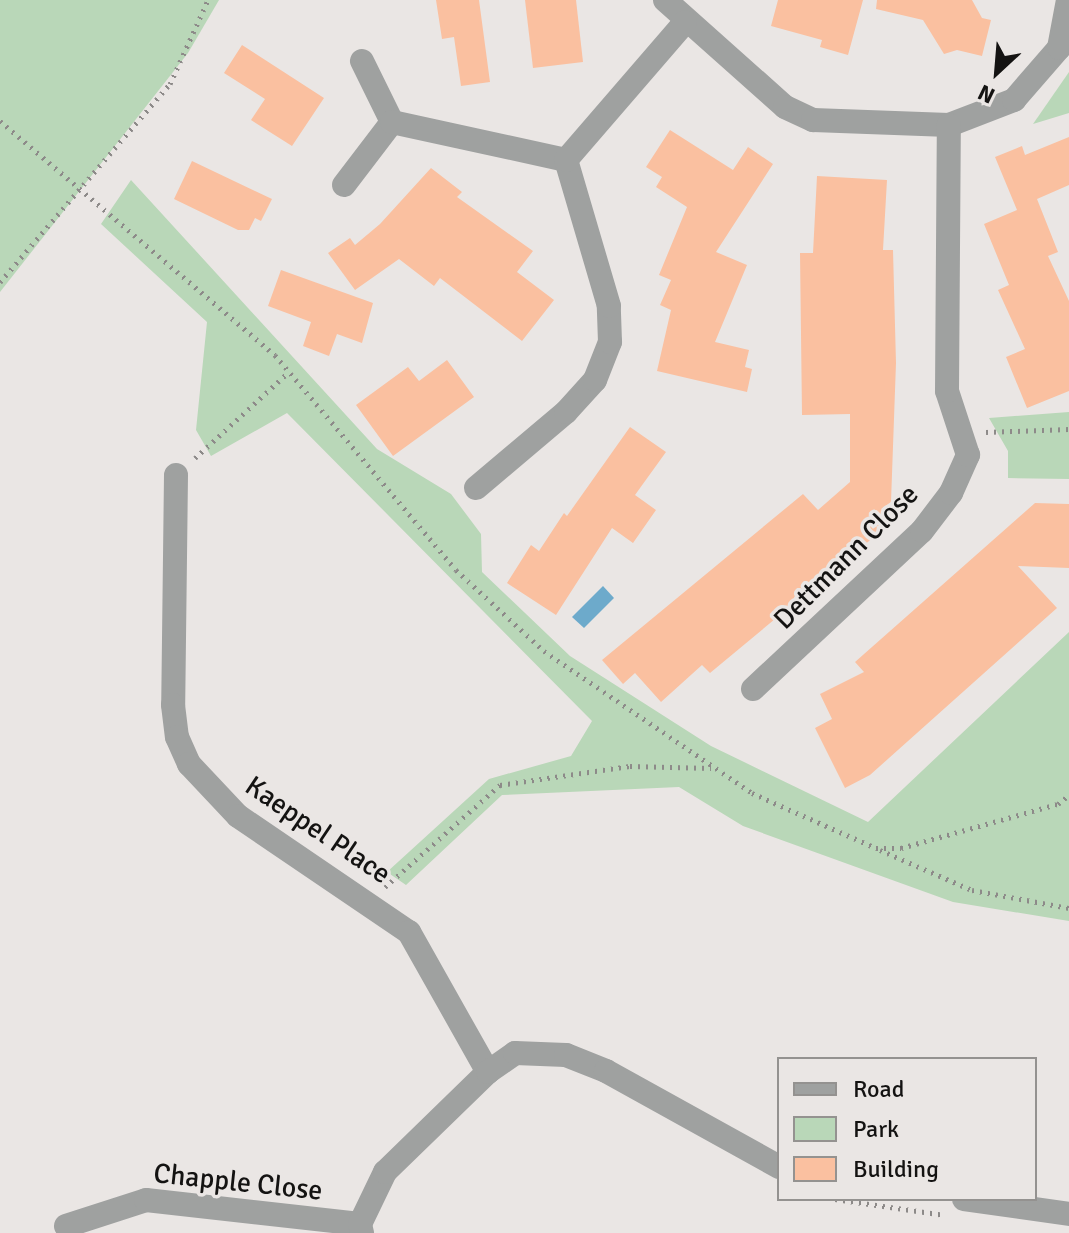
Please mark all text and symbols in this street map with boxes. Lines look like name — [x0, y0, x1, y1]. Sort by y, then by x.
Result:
north arrow — [957, 32, 1037, 112]
text: N — [973, 79, 999, 110]
street label: Dettmann Close — [767, 478, 925, 636]
street label: Kaeppel Place — [239, 769, 397, 891]
legend — [777, 1057, 1037, 1201]
text: Road — [853, 1074, 904, 1104]
text: Park — [853, 1114, 899, 1144]
text: Building — [853, 1154, 939, 1184]
street label: Chapple Close — [152, 1156, 324, 1208]

